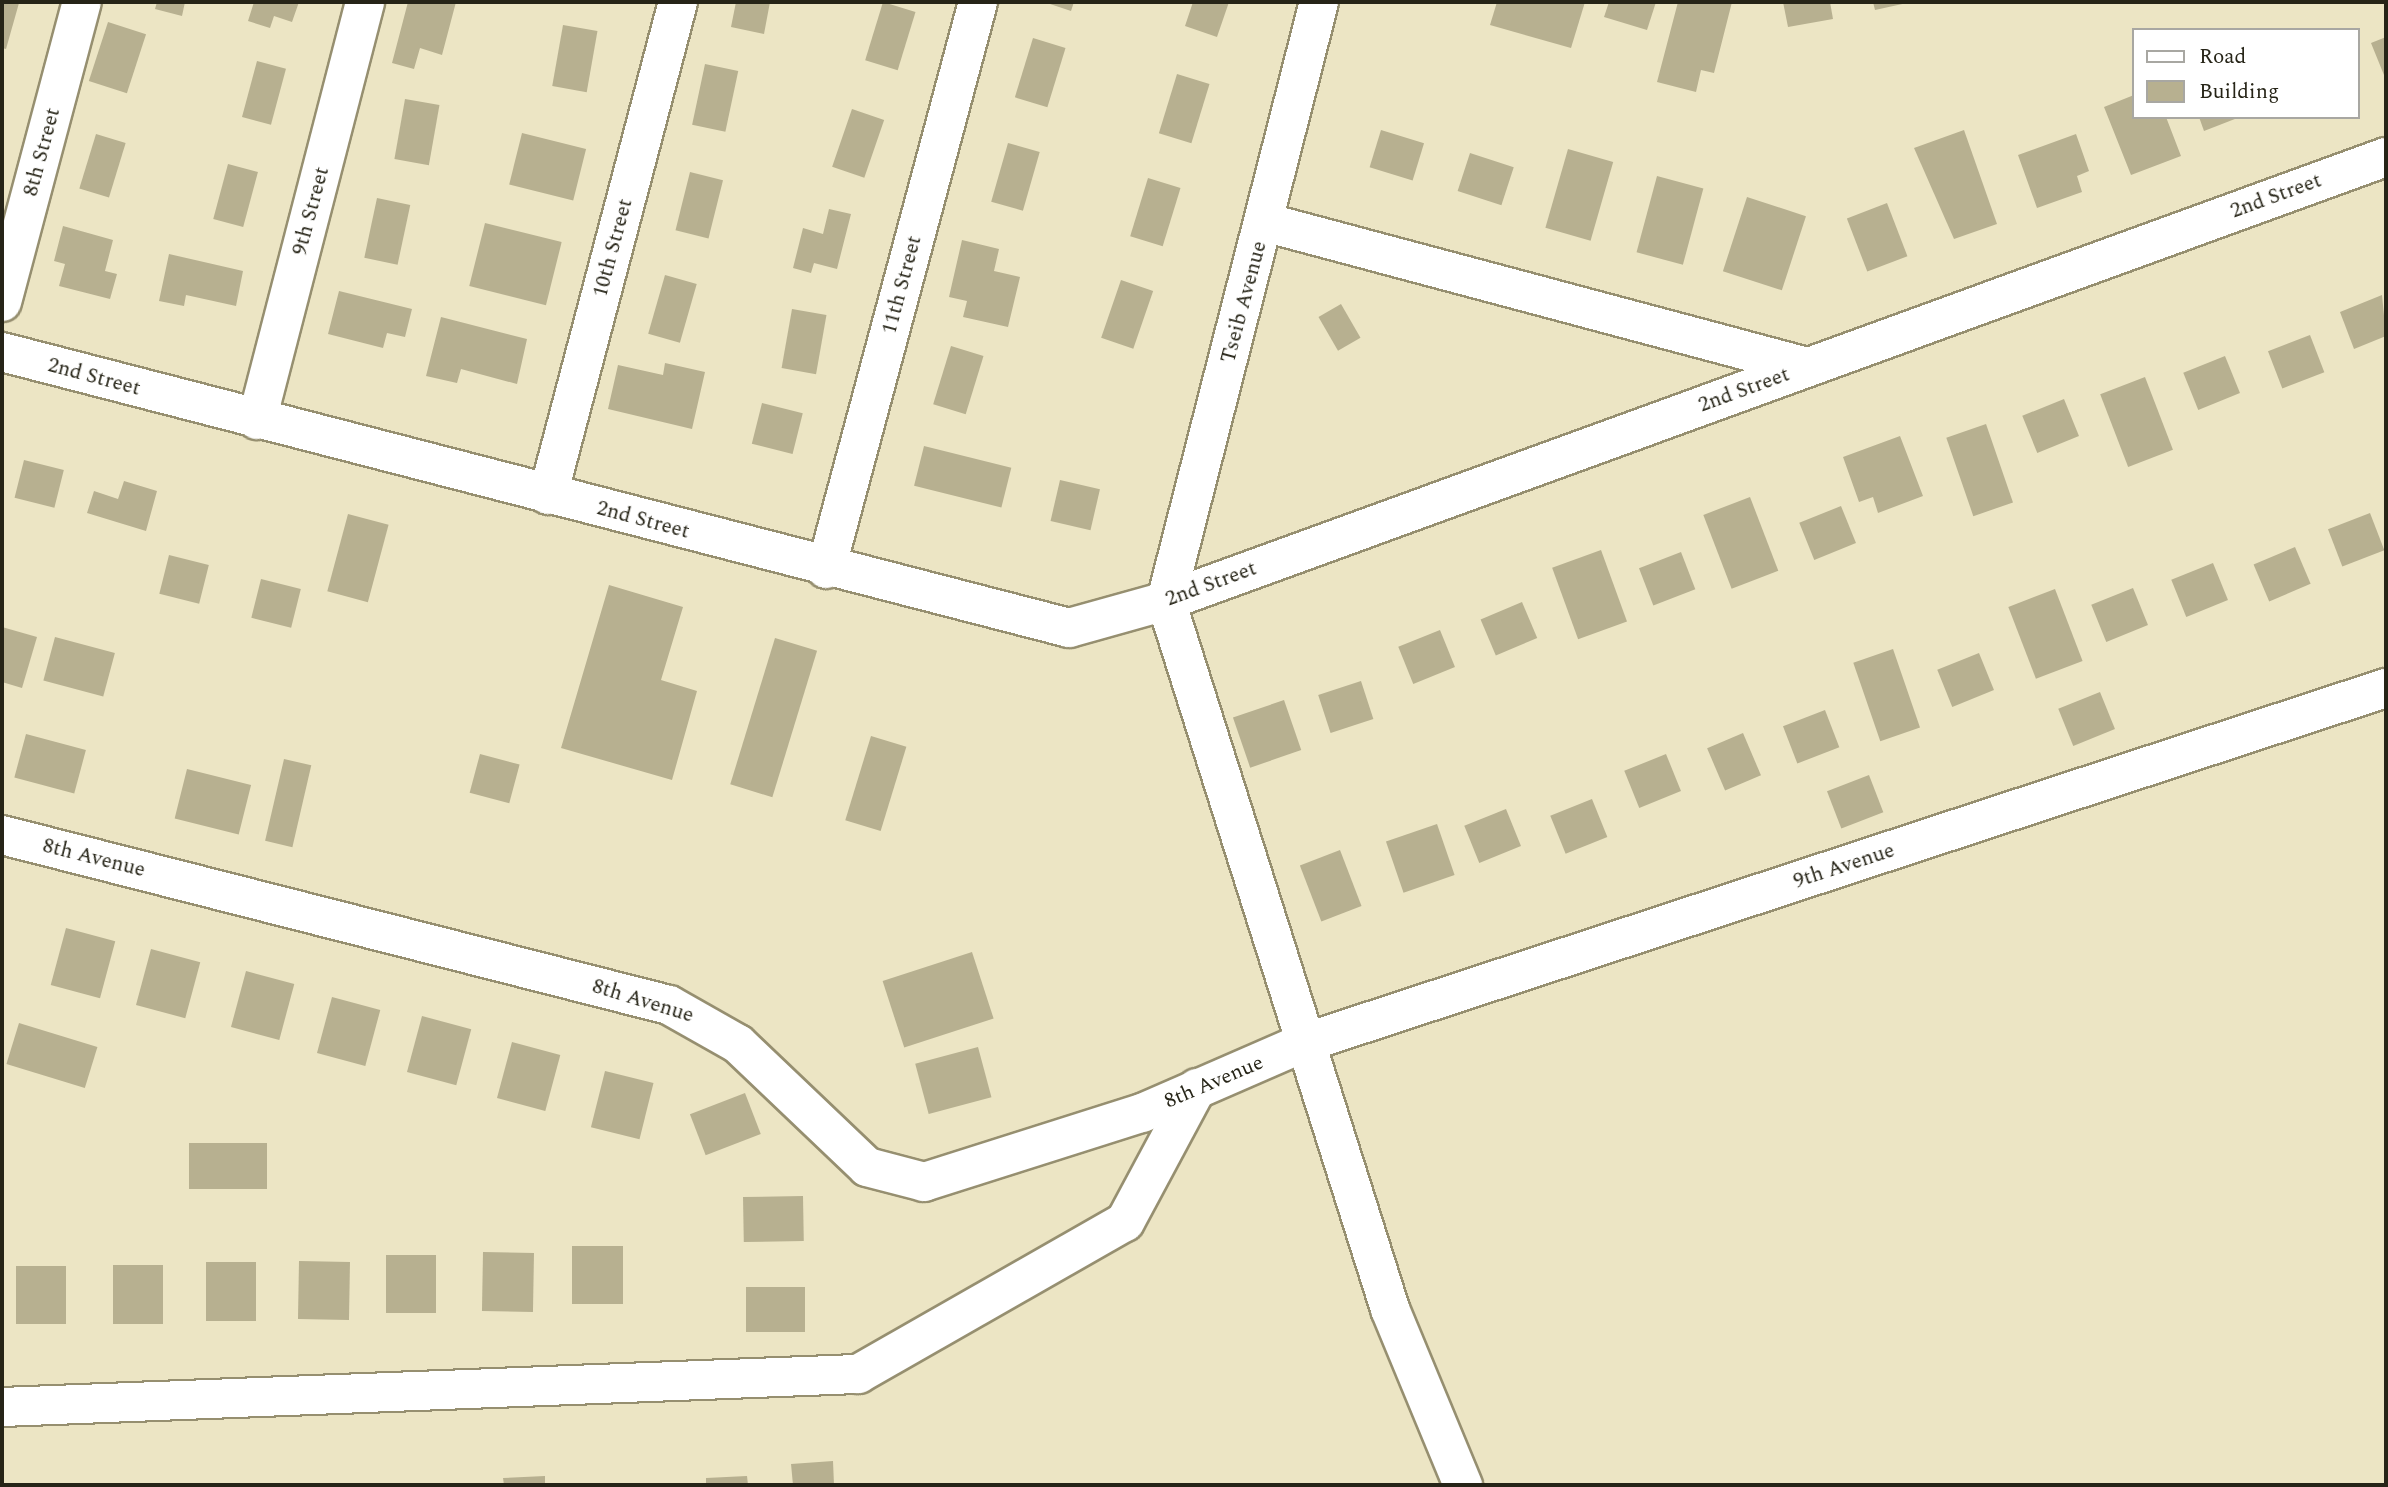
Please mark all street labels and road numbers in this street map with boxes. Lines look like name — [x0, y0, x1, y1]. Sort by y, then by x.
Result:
street label: 8th Street — [18, 105, 66, 199]
street label: 9th Street — [287, 164, 335, 258]
street label: 2nd Street — [2227, 168, 2325, 224]
street label: 10th Street — [588, 196, 638, 300]
street label: 11th Street — [877, 233, 927, 337]
street label: Tseib Avenue — [1216, 238, 1272, 366]
street label: 2nd Street — [45, 353, 143, 401]
street label: 2nd Street — [1695, 362, 1793, 418]
street label: 2nd Street — [594, 496, 692, 544]
street label: 2nd Street — [1162, 556, 1260, 612]
street label: 8th Avenue — [40, 833, 148, 883]
street label: 9th Avenue — [1790, 838, 1898, 894]
street label: 8th Avenue — [589, 974, 697, 1028]
street label: 8th Avenue — [1161, 1050, 1267, 1114]

